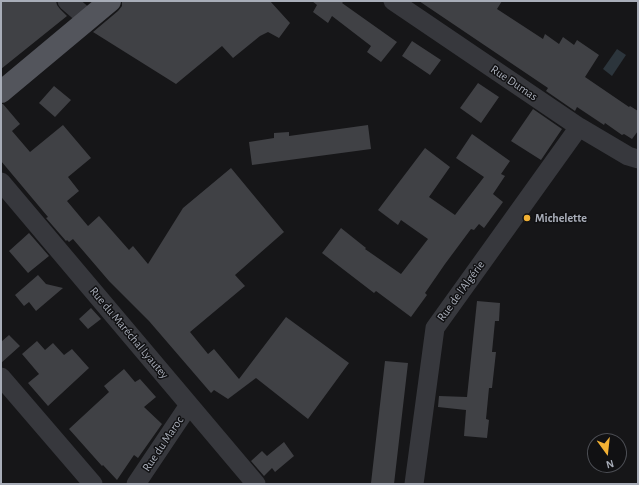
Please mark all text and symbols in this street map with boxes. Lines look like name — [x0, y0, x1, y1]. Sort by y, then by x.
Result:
street label: Rue Dumas — [488, 62, 540, 104]
place label: Michelette — [535, 211, 587, 225]
marker: Michelette — [522, 213, 532, 223]
street label: Rue de l'Algérie — [434, 258, 488, 324]
street label: Rue du Maréchal Lyautey — [86, 284, 172, 382]
street label: Rue du Maroc — [139, 414, 187, 474]
north arrow — [587, 433, 627, 473]
text: N — [605, 458, 615, 470]

